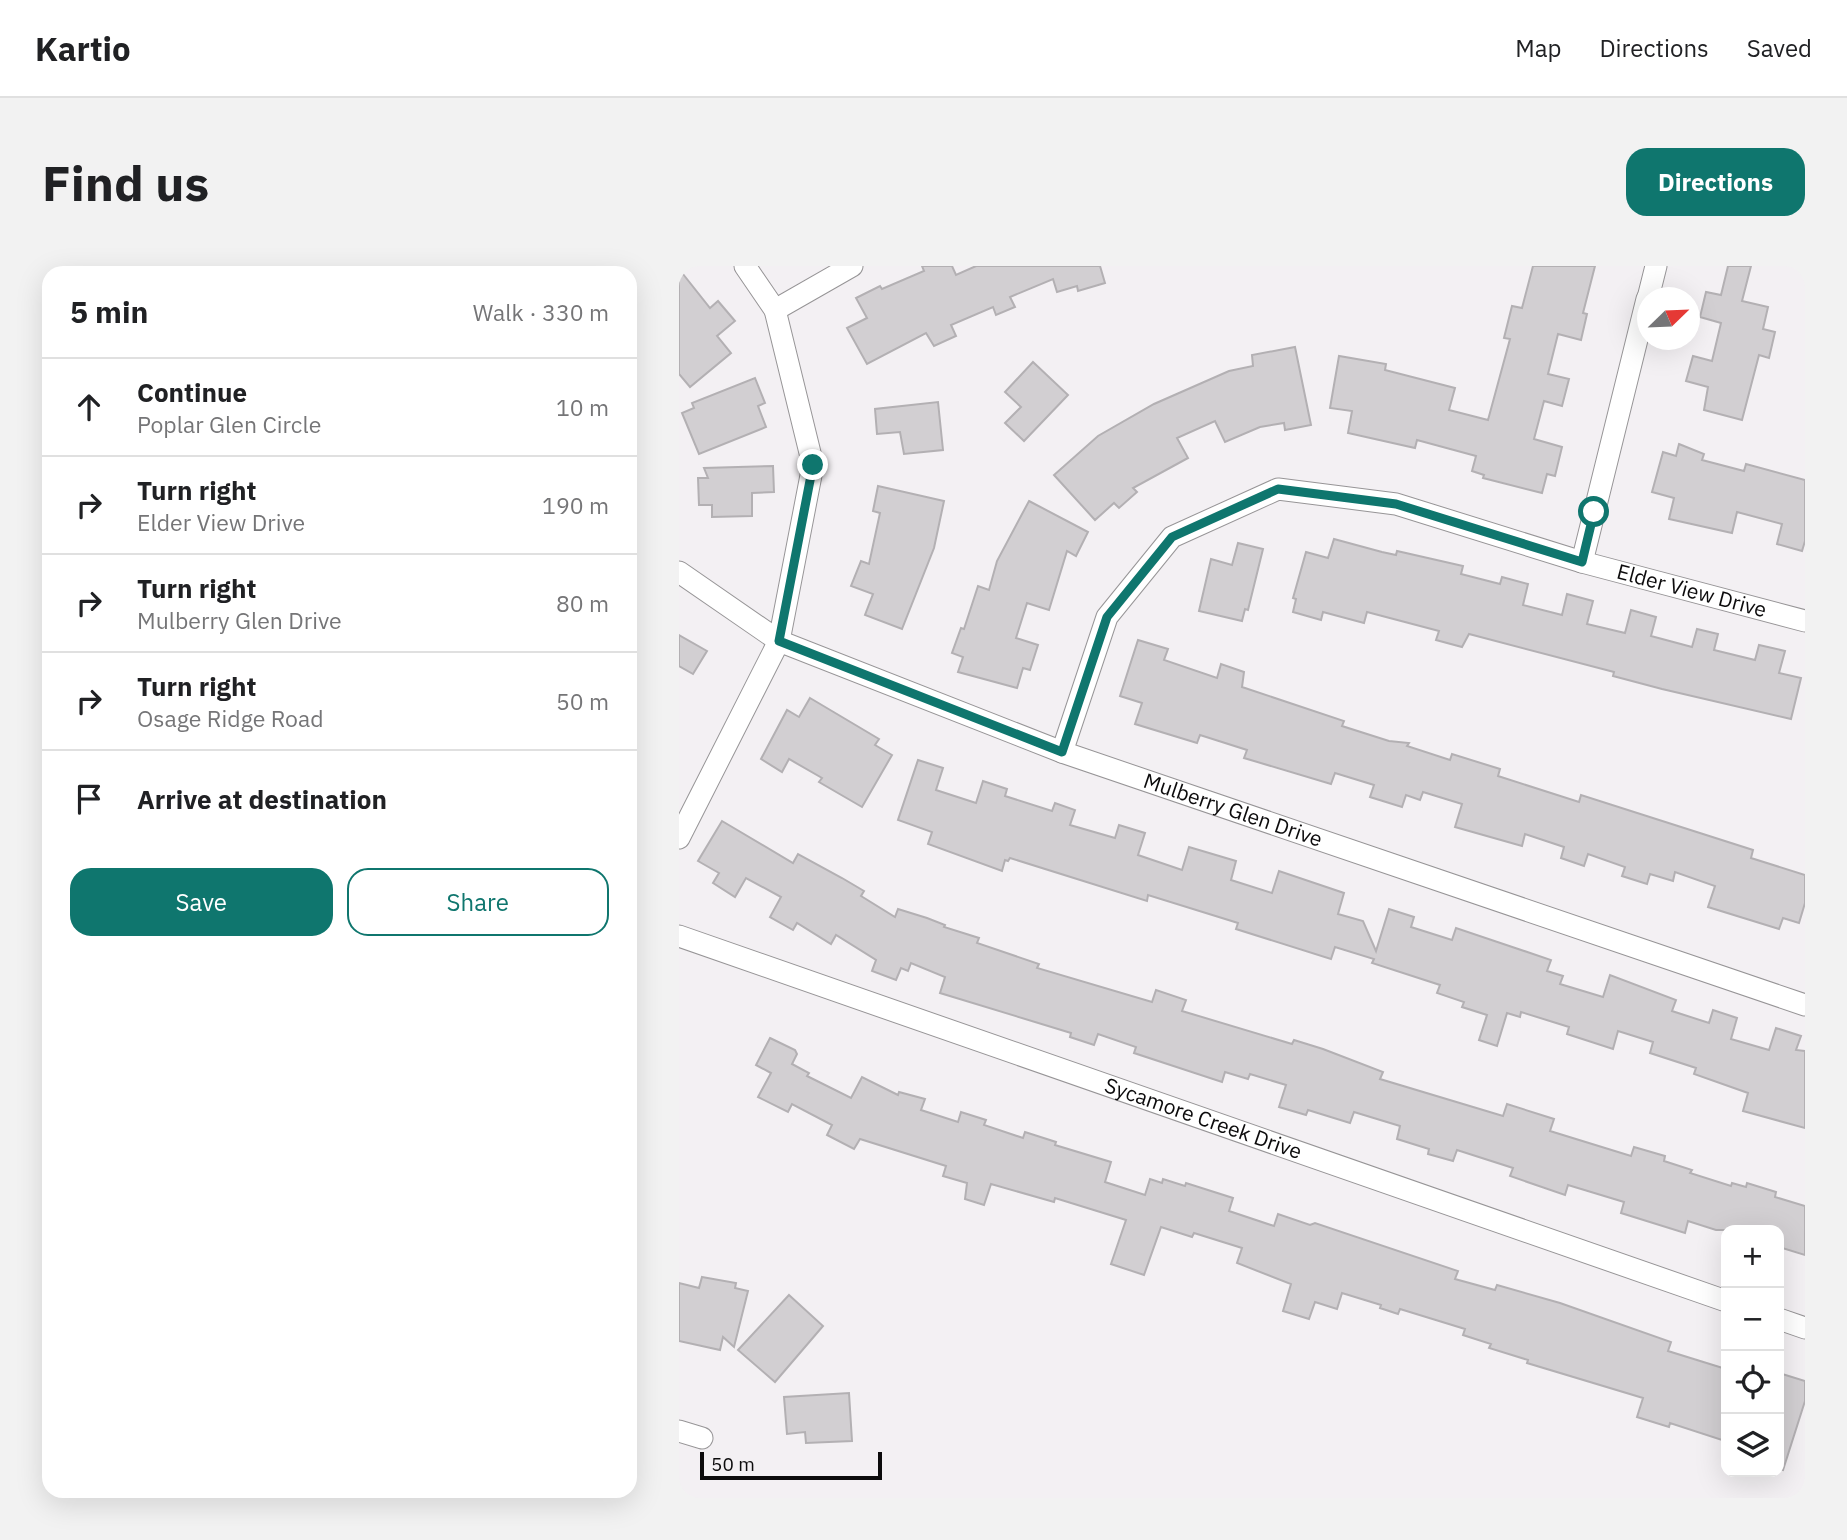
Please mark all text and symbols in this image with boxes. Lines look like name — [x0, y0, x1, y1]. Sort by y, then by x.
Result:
text: Kartio — [35, 27, 131, 70]
text: Map — [1515, 32, 1561, 64]
text: Directions — [1599, 32, 1709, 64]
text: Saved — [1747, 32, 1812, 64]
button: Directions — [1626, 148, 1805, 216]
text: Find us — [42, 151, 209, 214]
north arrow — [1637, 287, 1700, 350]
text: 5 min — [70, 292, 148, 331]
text: Walk · 330 m — [473, 297, 609, 327]
text: Continue — [137, 375, 247, 409]
icon: ahead — [70, 388, 108, 426]
text: 10 m — [556, 392, 609, 422]
text: Poplar Glen Circle — [137, 409, 321, 439]
route end — [797, 449, 828, 480]
text: Turn right — [137, 473, 256, 507]
icon: right — [70, 486, 108, 524]
text: 190 m — [542, 490, 609, 520]
route start — [1578, 496, 1609, 527]
text: Elder View Drive — [137, 507, 305, 537]
street label: Elder View Drive — [1614, 557, 1770, 623]
text: Turn right — [137, 571, 256, 605]
icon: right — [70, 584, 108, 622]
text: 80 m — [556, 588, 609, 618]
text: Mulberry Glen Drive — [137, 605, 342, 635]
text: Turn right — [137, 669, 256, 703]
icon: right — [70, 682, 108, 720]
text: 50 m — [556, 686, 609, 716]
text: Osage Ridge Road — [137, 703, 324, 733]
street label: Mulberry Glen Drive — [1140, 766, 1326, 853]
icon: arrive — [70, 780, 108, 818]
text: Arrive at destination — [137, 782, 387, 816]
button: Save — [70, 868, 333, 936]
button: Share — [347, 868, 609, 936]
street label: Sycamore Creek Drive — [1101, 1070, 1306, 1165]
map controls — [1721, 1225, 1784, 1477]
button: + — [1721, 1225, 1784, 1288]
button: − — [1721, 1288, 1784, 1351]
button: locate — [1721, 1351, 1784, 1414]
button: layers — [1721, 1414, 1784, 1477]
scale bar — [700, 1449, 882, 1481]
text: 50 m — [711, 1452, 755, 1476]

